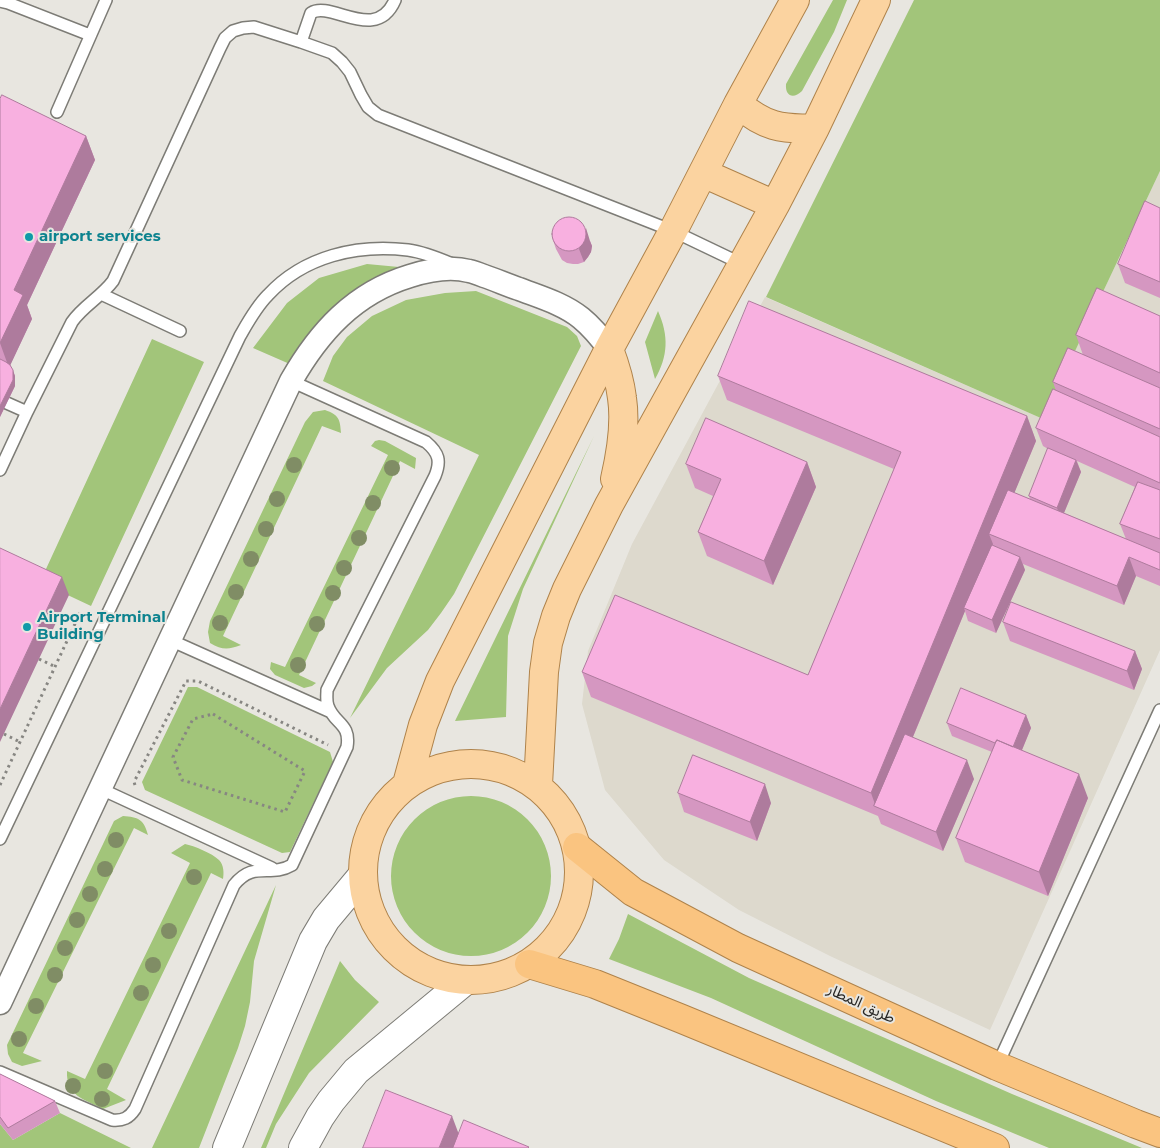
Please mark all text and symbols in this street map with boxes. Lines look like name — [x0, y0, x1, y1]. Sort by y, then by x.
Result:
place label: airport services — [39, 228, 161, 246]
marker: airport services — [23, 231, 35, 243]
place label: Airport Terminal Building — [37, 609, 166, 644]
marker: Airport Terminal Building — [21, 621, 33, 633]
street label: طريق المطار — [824, 980, 898, 1028]

